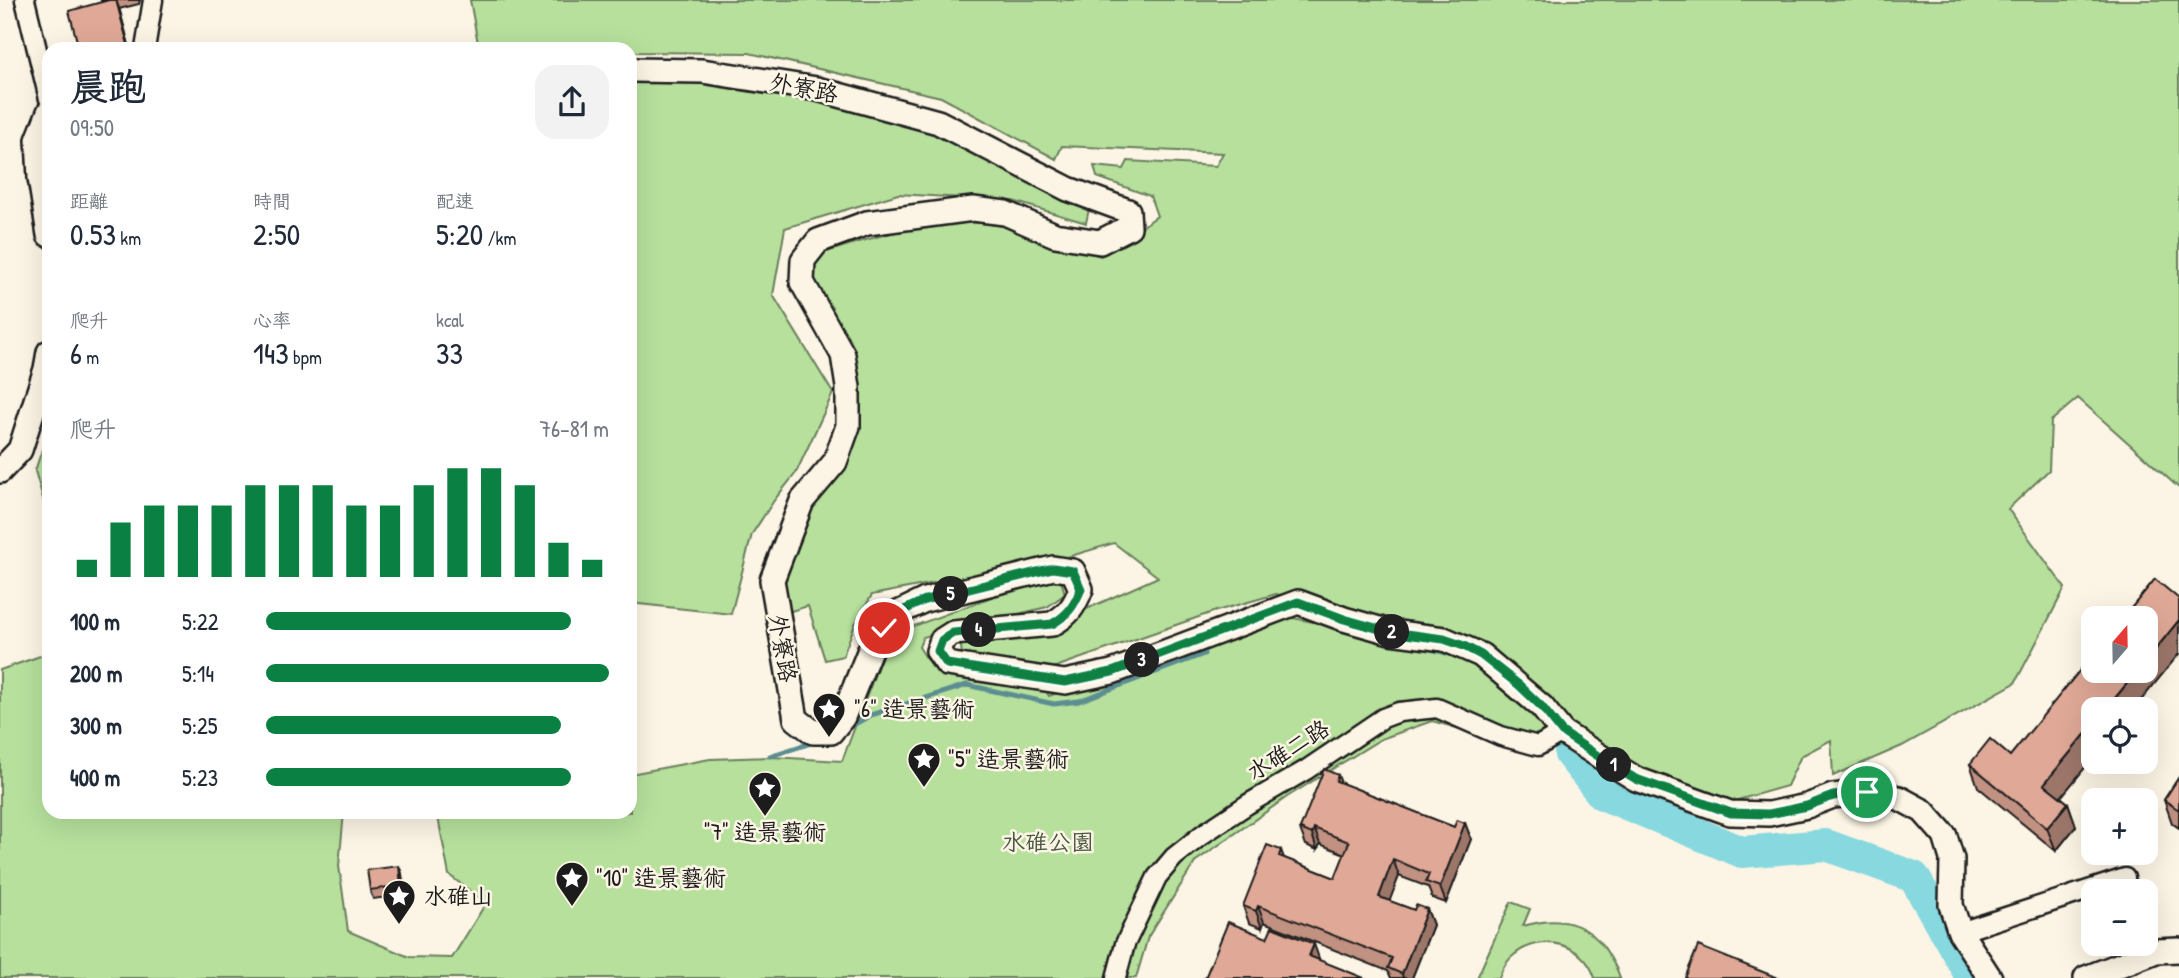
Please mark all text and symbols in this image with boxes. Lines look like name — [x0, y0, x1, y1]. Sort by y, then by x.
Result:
text: 晨跑 — [70, 60, 146, 112]
button: share — [535, 65, 609, 139]
street label: 外寮路 — [767, 66, 841, 109]
text: 09:50 — [70, 112, 114, 143]
text: 距離 — [70, 188, 108, 214]
text: 時間 — [253, 188, 291, 214]
text: 配速 — [436, 188, 474, 214]
text: 0.53 — [70, 214, 116, 254]
text: 2:50 — [253, 214, 300, 254]
text: 5:20 — [436, 214, 483, 254]
text: km — [116, 225, 141, 251]
text: /km — [483, 225, 516, 251]
text: 爬升 — [70, 307, 108, 333]
text: 心率 — [253, 307, 291, 333]
text: kcal — [436, 307, 464, 333]
text: 6 — [70, 333, 82, 373]
text: 143 — [253, 333, 289, 373]
text: 33 — [436, 333, 463, 373]
text: m — [82, 344, 99, 370]
text: bpm — [289, 344, 322, 370]
text: 爬升 — [70, 413, 116, 444]
text: 76–81 m — [540, 413, 609, 444]
pin: 5 — [934, 576, 968, 612]
text: 5 — [946, 580, 955, 606]
pin — [854, 598, 914, 658]
text: 100 m — [70, 606, 120, 637]
text: 5:22 — [182, 606, 219, 637]
north arrow — [2081, 606, 2158, 682]
map controls — [2081, 606, 2158, 956]
icon: check — [865, 609, 903, 647]
street label: 外寮路 — [762, 611, 805, 685]
pin: 4 — [962, 612, 996, 648]
pin: 2 — [1374, 614, 1410, 650]
text: 4 — [975, 616, 982, 642]
text: 2 — [1387, 618, 1396, 644]
pin: 3 — [1124, 642, 1160, 678]
text: 3 — [1137, 646, 1146, 672]
text: 200 m — [70, 658, 122, 689]
text: 5:14 — [182, 658, 214, 689]
place icon: "6" 造景藝術 — [810, 690, 848, 739]
place label: "6" 造景藝術 — [854, 693, 974, 724]
button: locate — [2081, 697, 2158, 774]
text: 300 m — [70, 710, 122, 741]
text: 5:25 — [182, 710, 218, 741]
street label: 水碓二路 — [1241, 712, 1335, 787]
place icon: "5" 造景藝術 — [905, 740, 943, 789]
place label: "5" 造景藝術 — [948, 743, 1069, 774]
pin: 1 — [1596, 748, 1632, 782]
text: 1 — [1610, 751, 1617, 777]
text: 400 m — [70, 762, 120, 793]
text: 5:23 — [182, 762, 218, 793]
pin — [1837, 762, 1897, 822]
place icon: "7" 造景藝術 — [746, 769, 784, 818]
icon: arrive — [1848, 773, 1886, 811]
button: + — [2081, 788, 2158, 865]
place label: "7" 造景藝術 — [704, 816, 826, 847]
park label: 水碓公園 — [1002, 826, 1094, 857]
place icon: "10" 造景藝術 — [553, 859, 591, 908]
place label: "10" 造景藝術 — [596, 862, 726, 893]
place icon: 水碓山 — [380, 877, 418, 926]
button: − — [2081, 879, 2158, 956]
place label: 水碓山 — [424, 880, 493, 911]

